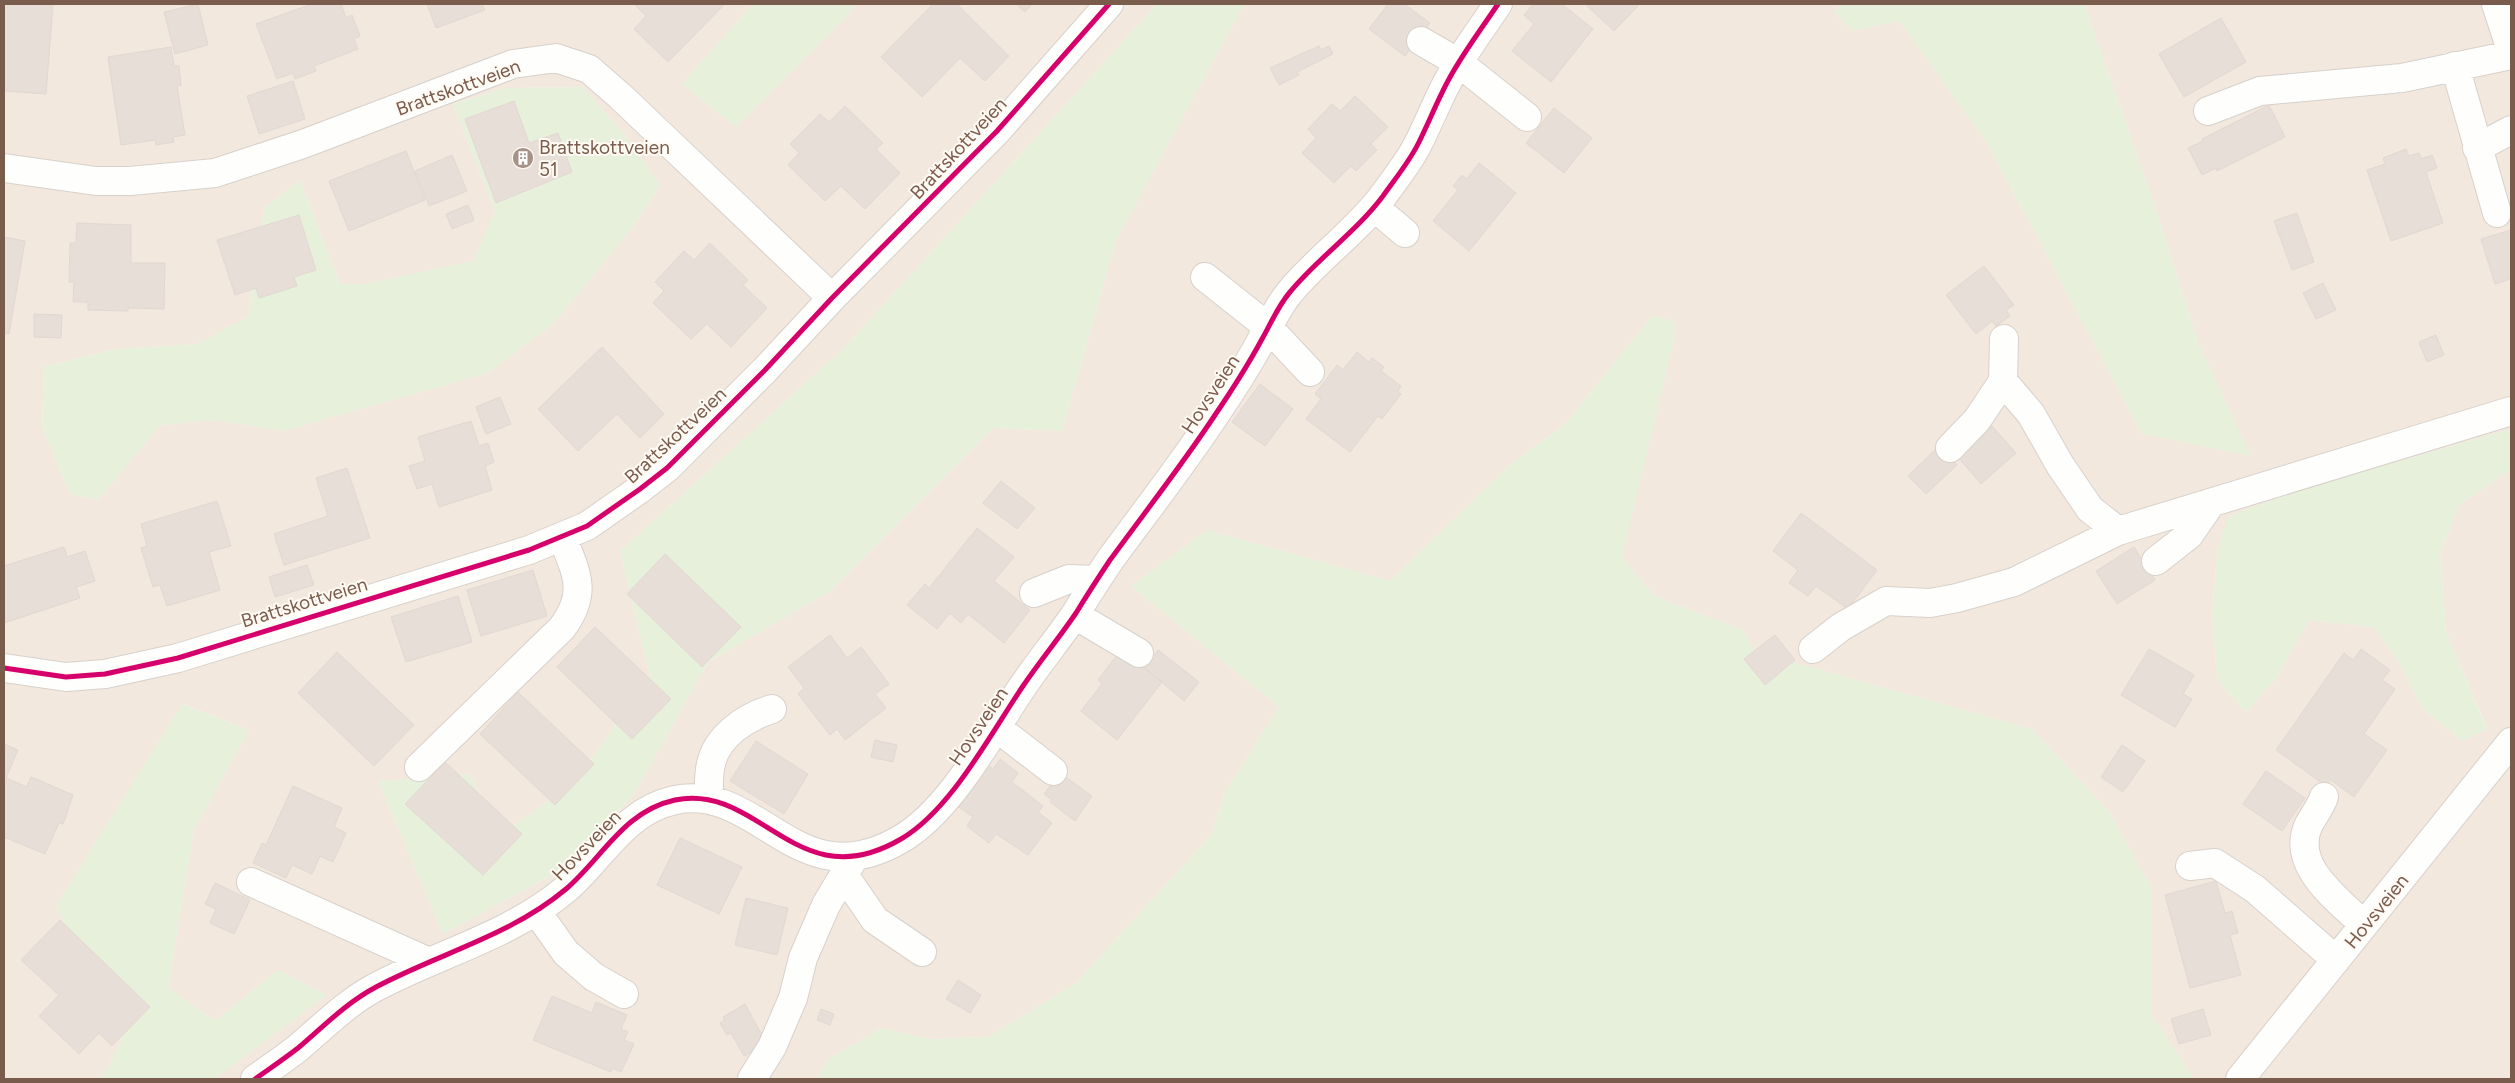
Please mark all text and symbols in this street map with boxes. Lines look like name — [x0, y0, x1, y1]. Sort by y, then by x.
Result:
street label: Brattskottveien — [393, 54, 524, 121]
street label: Brattskottveien — [905, 93, 1011, 204]
place label: Brattskottveien 51 — [539, 136, 670, 181]
building icon: Brattskottveien 51 — [511, 146, 535, 170]
street label: Hovsveien — [1176, 351, 1244, 438]
street label: Brattskottveien — [620, 382, 731, 488]
street label: Brattskottveien — [238, 572, 370, 633]
street label: Hovsveien — [944, 683, 1013, 770]
street label: Hovsveien — [547, 805, 626, 885]
street label: Hovsveien — [2339, 869, 2413, 953]

